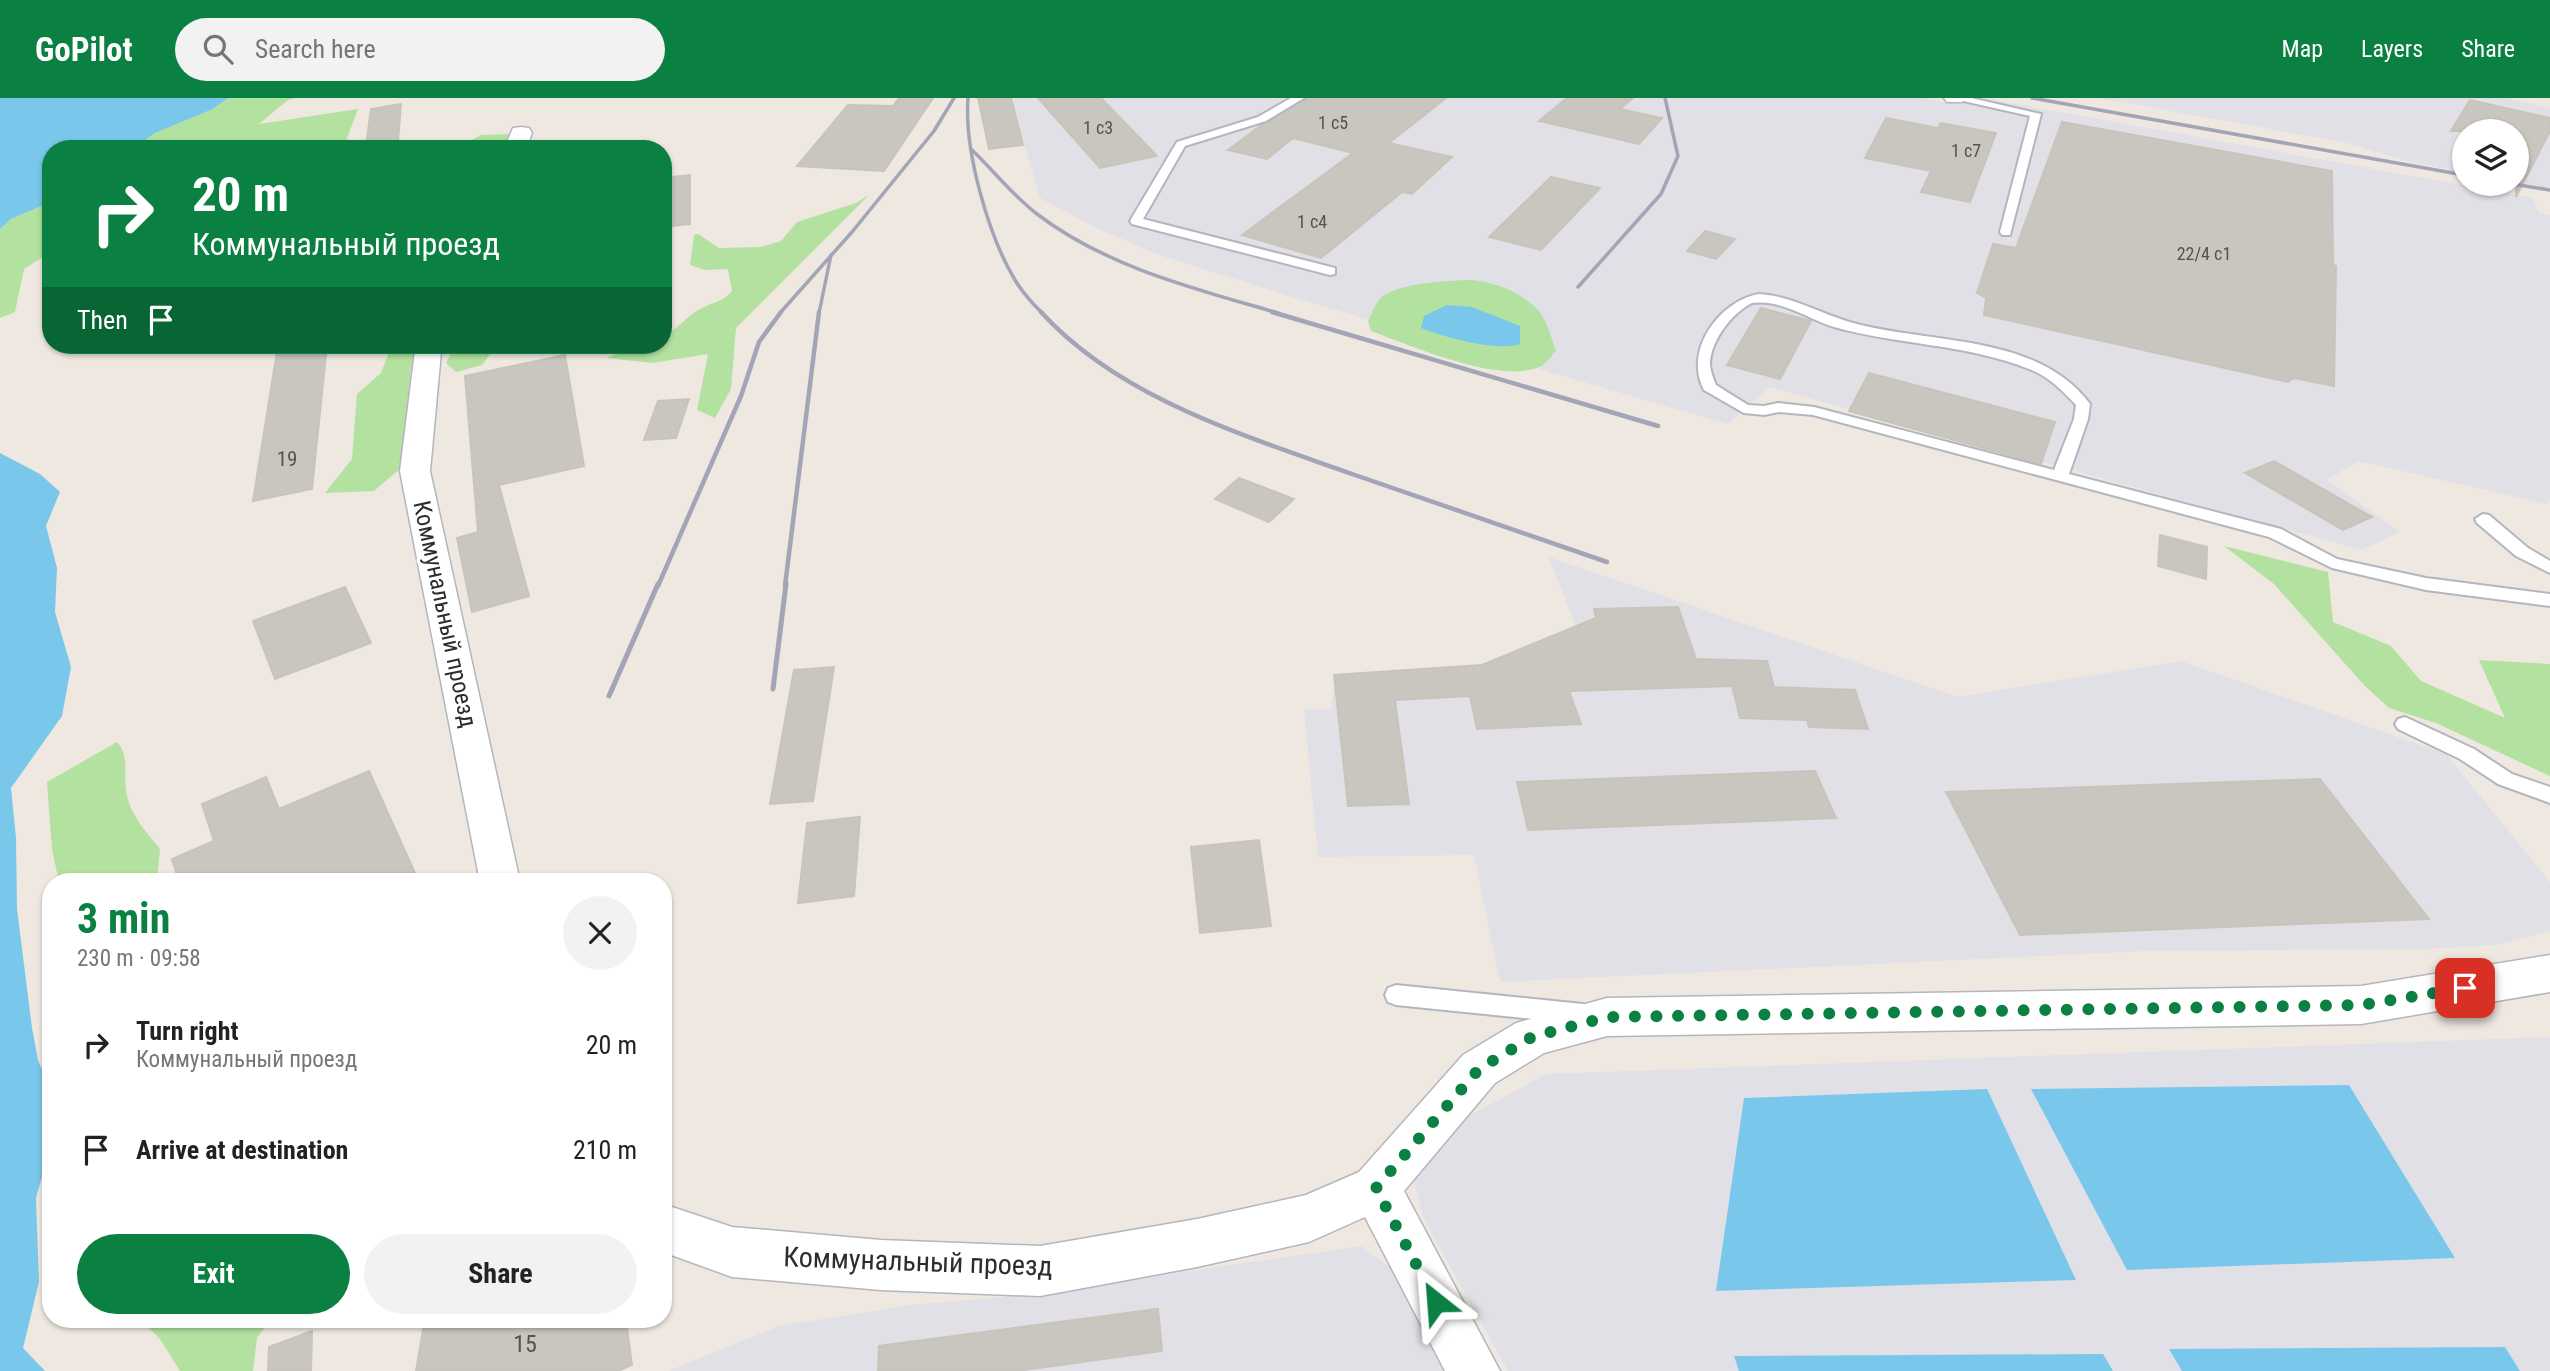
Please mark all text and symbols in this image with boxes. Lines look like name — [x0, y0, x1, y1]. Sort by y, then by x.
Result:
search box — [175, 18, 665, 81]
text: GoPilot — [35, 30, 133, 69]
icon: search — [199, 30, 237, 68]
text: Search here — [255, 34, 376, 64]
text: Map — [2282, 35, 2323, 63]
text: Layers — [2361, 35, 2423, 63]
text: Share — [2461, 35, 2515, 63]
house number: 1 с5 — [1318, 112, 1348, 133]
house number: 1 с3 — [1083, 117, 1113, 138]
map controls — [2452, 119, 2529, 196]
button: layers — [2452, 119, 2529, 196]
house number: 1 с7 — [1951, 140, 1981, 161]
text: 20 m — [192, 166, 289, 223]
icon: right — [77, 168, 168, 259]
house number: 1 с4 — [1297, 211, 1327, 232]
text: Коммунальный проезд — [192, 225, 500, 263]
house number: 22/4 с1 — [2177, 243, 2231, 264]
icon: arrive — [142, 301, 180, 339]
text: Then — [77, 305, 128, 335]
house number: 19 — [277, 447, 297, 471]
street label: Коммунальный проезд — [407, 498, 483, 730]
text: 3 min — [77, 894, 170, 943]
button: close — [563, 896, 637, 970]
text: 230 m · 09:58 — [77, 945, 201, 972]
pin — [2435, 958, 2495, 1018]
icon: arrive — [2446, 969, 2484, 1007]
text: Turn right — [136, 1016, 238, 1046]
icon: right — [77, 1026, 115, 1064]
text: 20 m — [586, 1030, 637, 1060]
text: Коммунальный проезд — [136, 1046, 357, 1073]
icon: arrive — [77, 1131, 115, 1169]
text: Arrive at destination — [136, 1135, 348, 1165]
text: 210 m — [573, 1135, 637, 1165]
button: Exit — [77, 1234, 350, 1314]
button: Share — [364, 1234, 637, 1314]
street label: Коммунальный проезд — [783, 1240, 1053, 1283]
position arrow — [1399, 1265, 1473, 1339]
house number: 15 — [513, 1330, 537, 1358]

